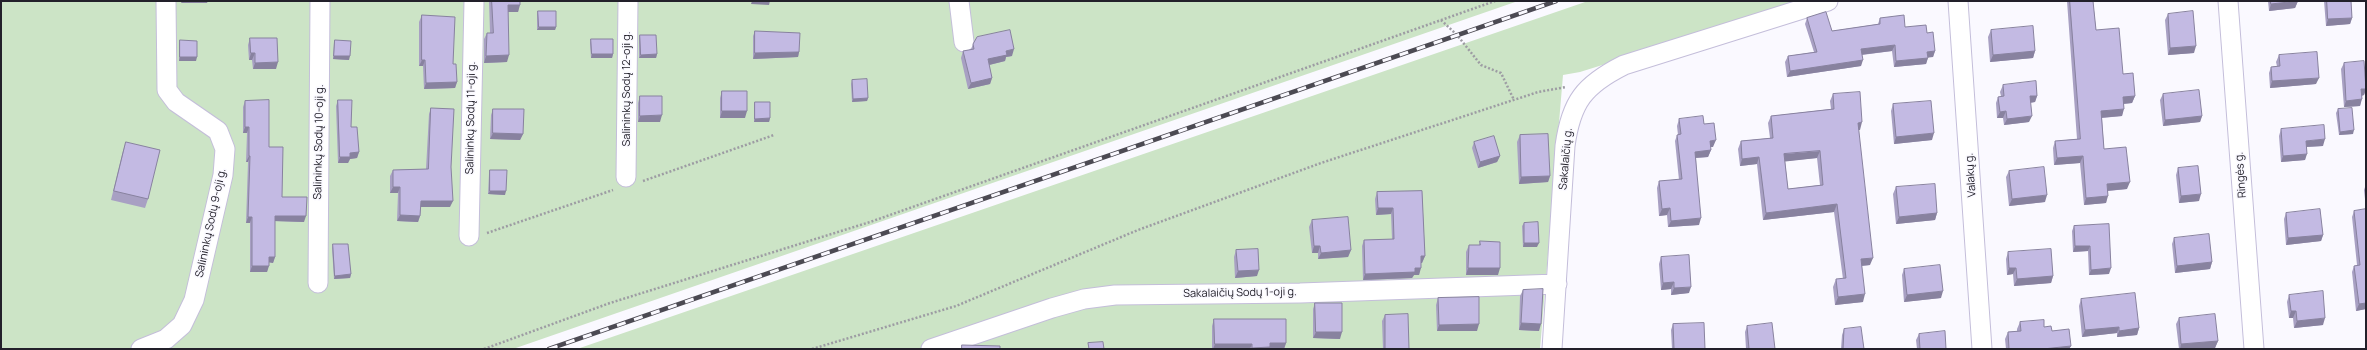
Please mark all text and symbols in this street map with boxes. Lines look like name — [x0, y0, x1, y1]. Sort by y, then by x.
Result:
street label: Salininkų Sodų 12-oji g. — [620, 32, 634, 146]
street label: Salininkų Sodų 11-oji g. — [463, 61, 479, 175]
street label: Salininkų Sodų 10-oji g. — [311, 84, 327, 200]
street label: Sakalaičių g. — [1557, 127, 1575, 191]
street label: Ringės g. — [2233, 151, 2249, 199]
street label: Valakų g. — [1963, 152, 1979, 198]
street label: Salininkų Sodų 9-oji g. — [193, 167, 229, 279]
street label: Sakalaičių Sodų 1-oji g. — [1183, 285, 1297, 301]

